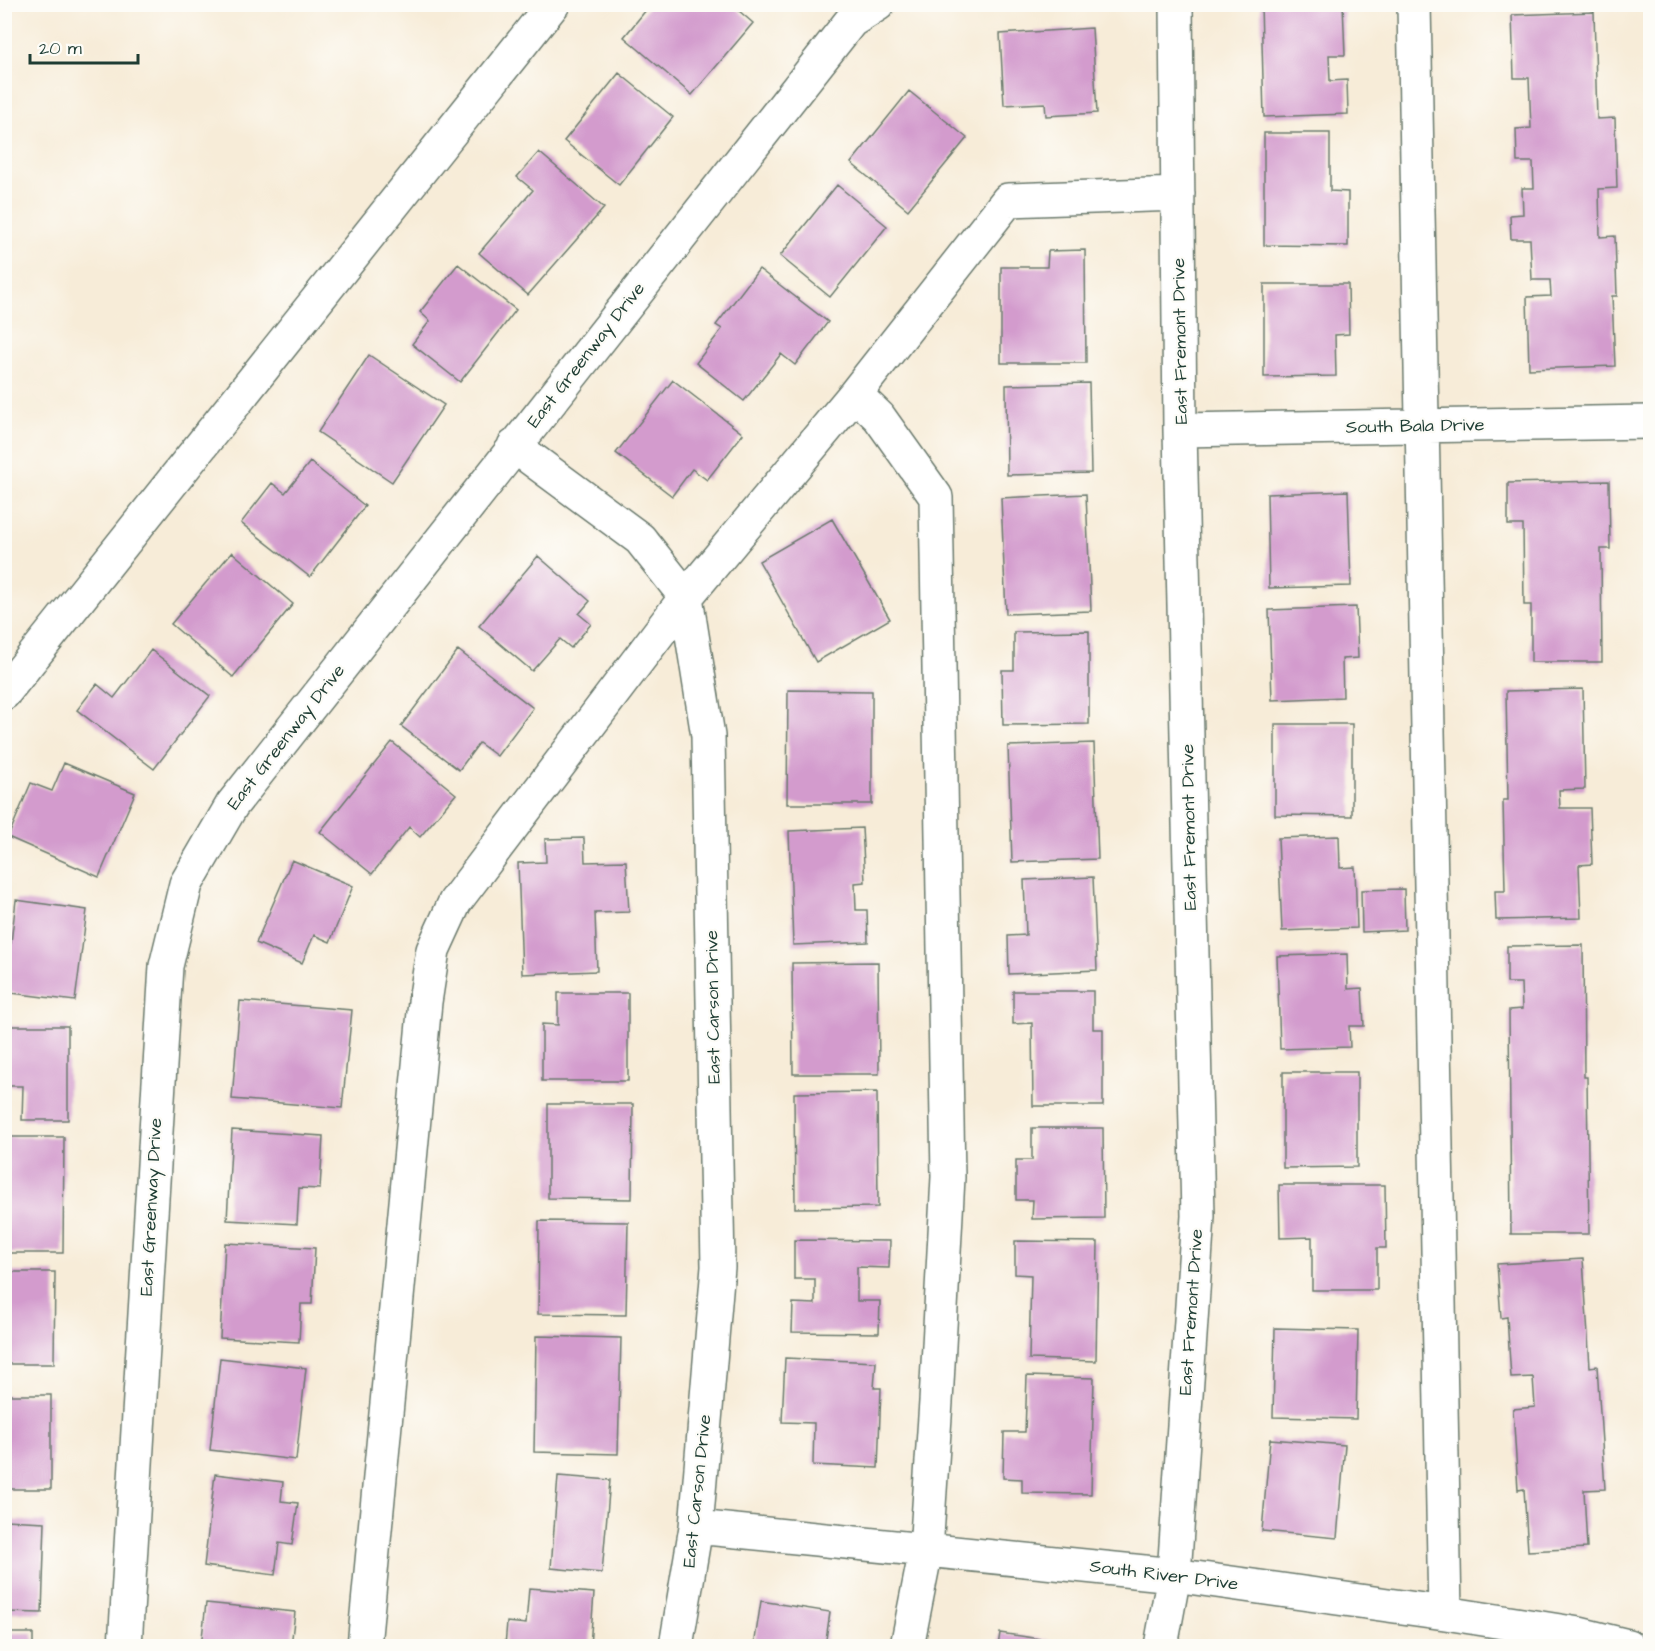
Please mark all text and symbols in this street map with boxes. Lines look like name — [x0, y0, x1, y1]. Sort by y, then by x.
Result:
scale bar — [30, 27, 138, 65]
text: 20 m — [39, 36, 82, 61]
street label: East Fremont Drive — [1166, 257, 1194, 424]
street label: East Greenway Drive — [521, 277, 652, 434]
street label: South Bala Drive — [1345, 412, 1485, 440]
street label: East Greenway Drive — [221, 659, 352, 816]
street label: East Fremont Drive — [1175, 743, 1203, 910]
street label: East Carson Drive — [699, 930, 727, 1084]
street label: East Greenway Drive — [134, 1117, 169, 1297]
street label: East Fremont Drive — [1173, 1228, 1209, 1396]
street label: East Carson Drive — [677, 1413, 718, 1569]
street label: South River Drive — [1088, 1553, 1240, 1597]

